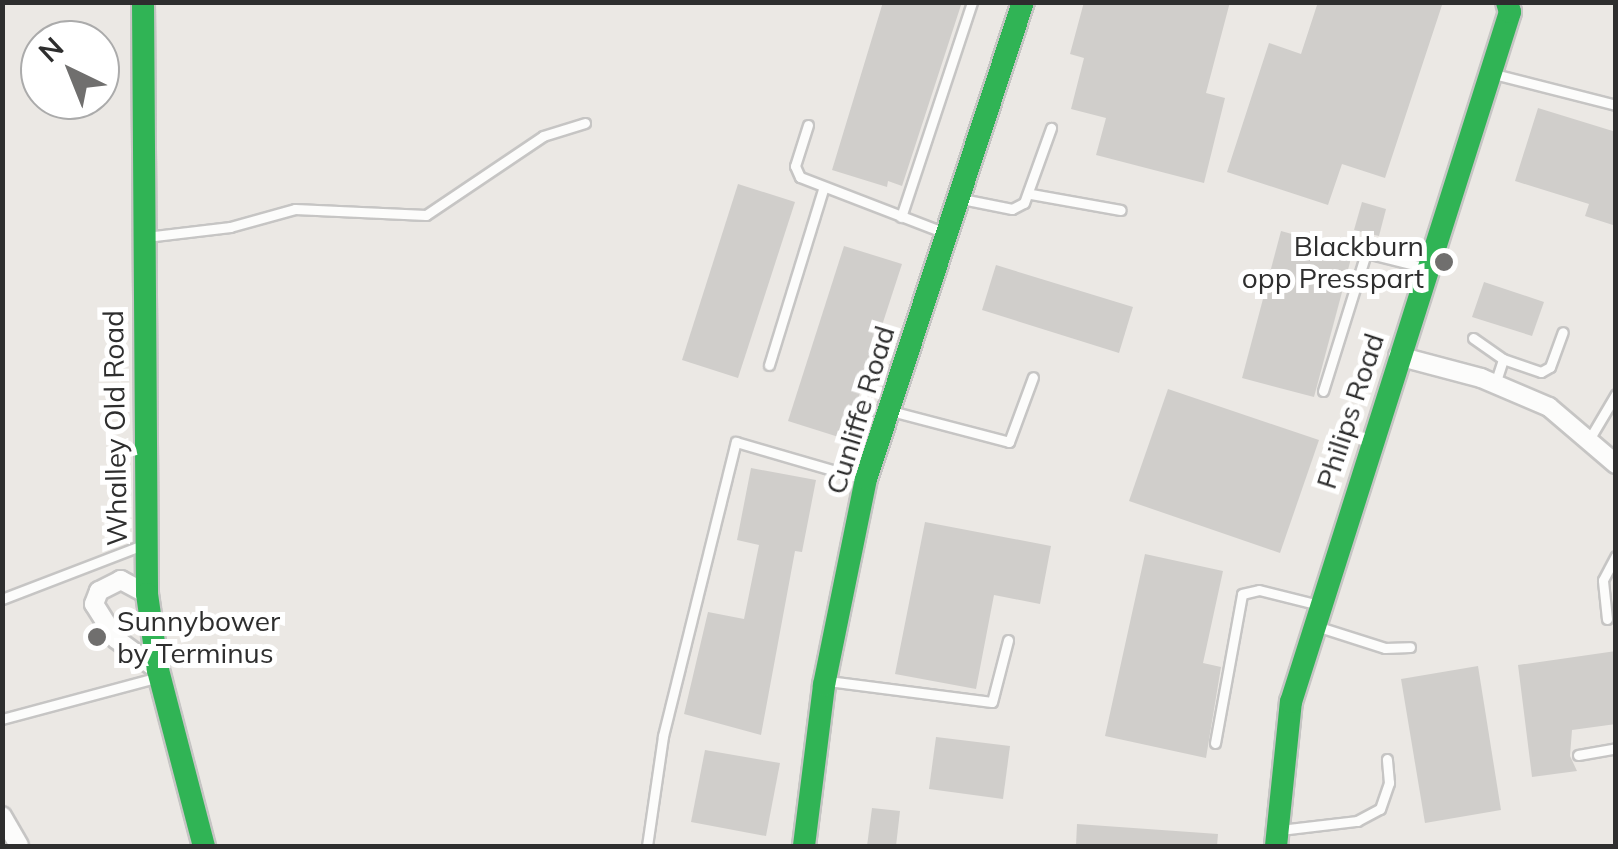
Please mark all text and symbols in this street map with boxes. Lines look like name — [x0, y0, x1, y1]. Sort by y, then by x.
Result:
north arrow — [20, 20, 120, 120]
text: N — [31, 29, 70, 69]
place label: Blackburn opp Presspart — [1242, 229, 1424, 295]
marker: Blackburn opp Presspart — [1433, 251, 1455, 273]
street label: Whalley Old Road — [96, 310, 134, 546]
street label: Cunliffe Road — [818, 322, 902, 498]
street label: Philips Road — [1309, 329, 1391, 493]
place label: Sunnybower by Terminus — [117, 604, 280, 670]
marker: Sunnybower by Terminus — [86, 626, 108, 648]

